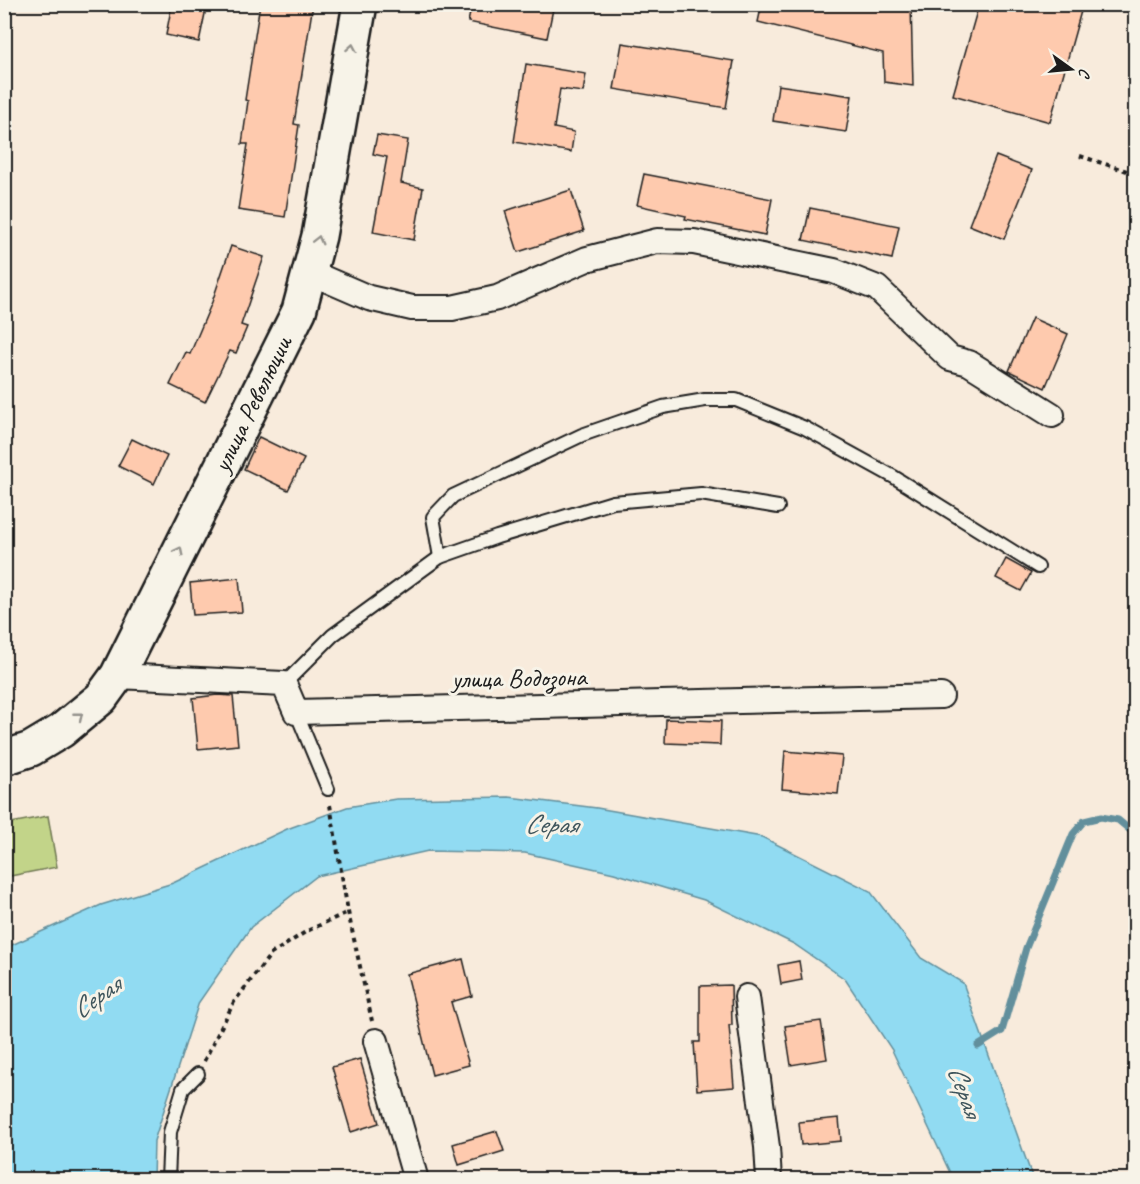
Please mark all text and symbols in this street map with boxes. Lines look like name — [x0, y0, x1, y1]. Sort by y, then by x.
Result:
north arrow — [1041, 39, 1101, 99]
one-way arrow — [345, 43, 358, 53]
text: С — [1073, 66, 1095, 81]
one-way arrow — [310, 235, 323, 245]
street label: улица Революции — [204, 329, 300, 479]
one-way arrow — [172, 547, 183, 557]
street label: улица Водозона — [449, 660, 588, 697]
one-way arrow — [72, 712, 83, 723]
water label: Серая — [525, 807, 582, 842]
water label: Серая — [65, 965, 131, 1026]
water label: Серая — [940, 1061, 992, 1126]

